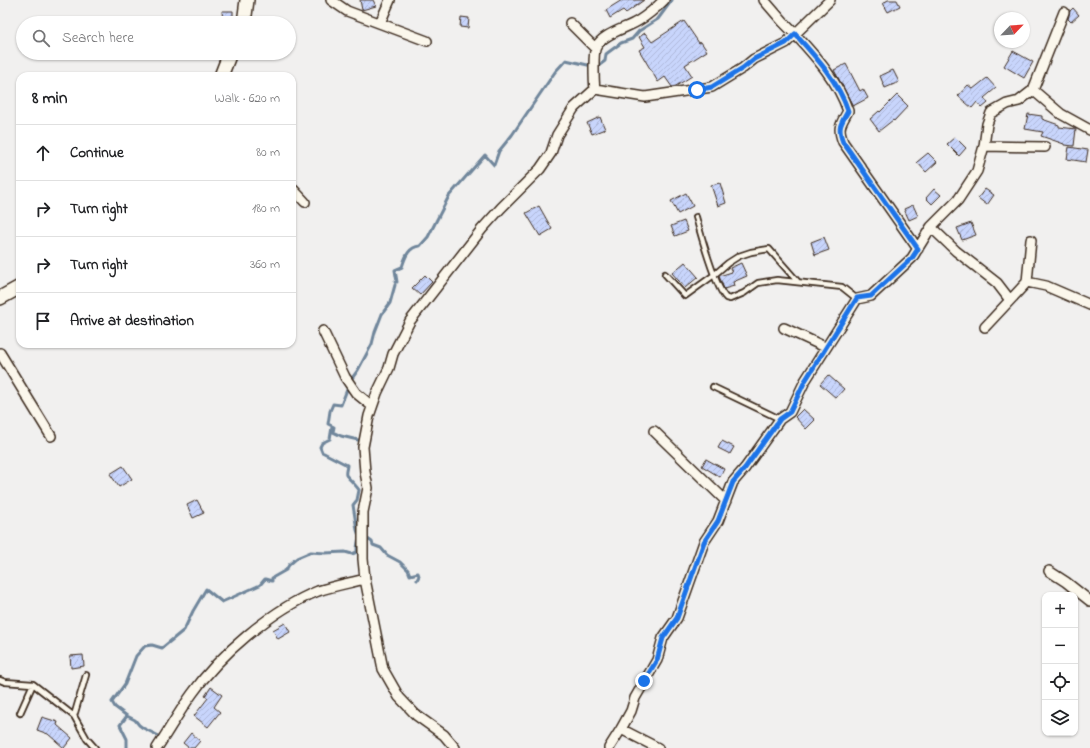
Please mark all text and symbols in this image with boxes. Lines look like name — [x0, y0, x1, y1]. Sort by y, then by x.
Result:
north arrow — [994, 12, 1030, 48]
search box — [16, 16, 296, 60]
icon: search — [30, 27, 52, 49]
text: Search here — [62, 27, 134, 49]
route start — [688, 81, 706, 99]
text: 8 min — [32, 86, 67, 111]
text: Walk · 620 m — [215, 89, 280, 108]
icon: ahead — [32, 142, 54, 164]
text: Continue — [70, 142, 124, 164]
text: 80 m — [256, 143, 280, 162]
icon: right — [32, 198, 54, 220]
text: Turn right — [70, 198, 128, 220]
text: 180 m — [252, 199, 280, 218]
icon: right — [32, 254, 54, 276]
text: Turn right — [70, 254, 128, 276]
text: 360 m — [250, 255, 280, 274]
icon: arrive — [32, 310, 54, 332]
text: Arrive at destination — [70, 310, 194, 332]
map controls — [1042, 592, 1078, 736]
button: + — [1042, 592, 1078, 628]
button: − — [1042, 628, 1078, 664]
button: locate — [1042, 664, 1078, 700]
route end — [635, 672, 653, 690]
button: layers — [1042, 700, 1078, 736]

